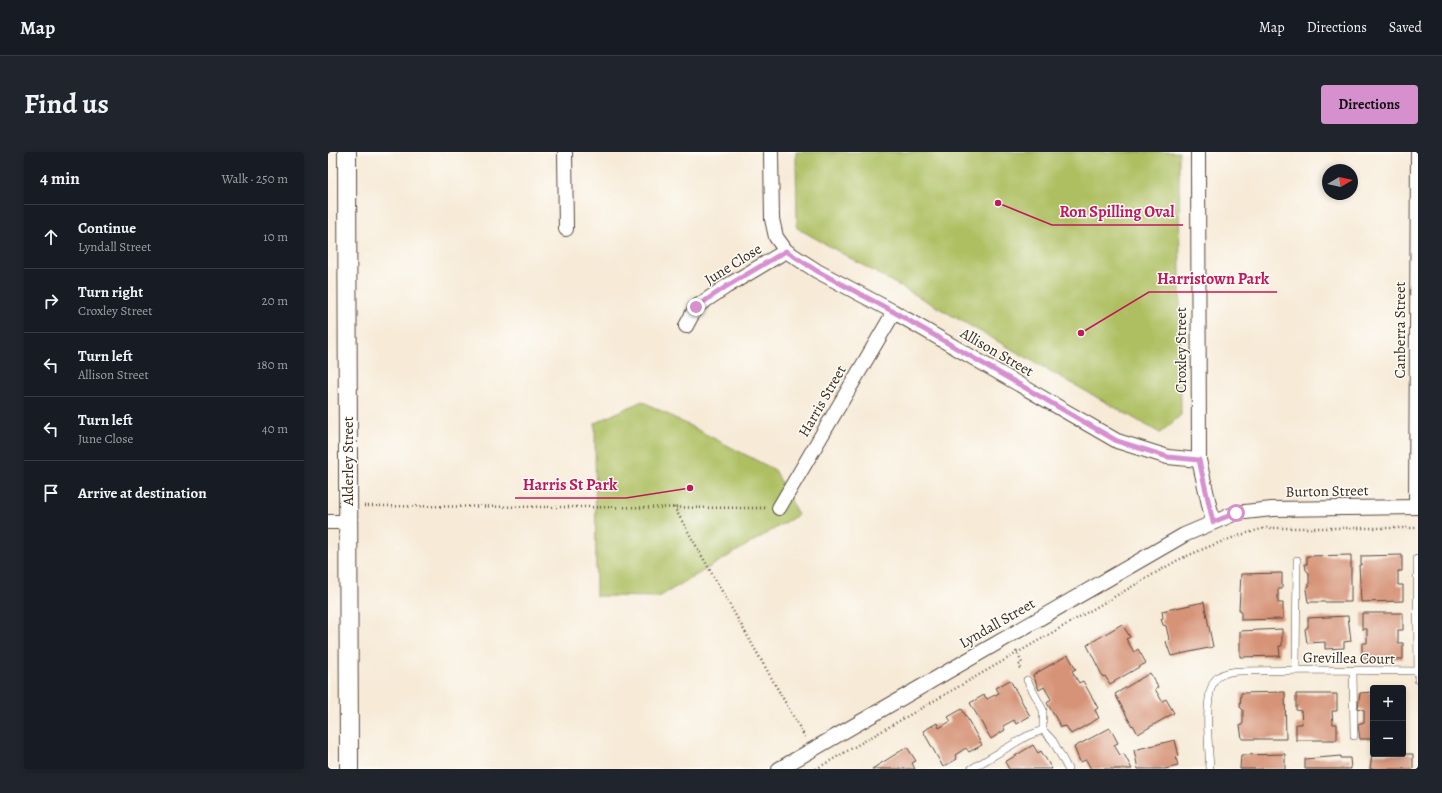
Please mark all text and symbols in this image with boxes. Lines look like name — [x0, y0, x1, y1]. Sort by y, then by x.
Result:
text: Map — [20, 15, 55, 41]
text: Map — [1259, 18, 1285, 37]
text: Directions — [1307, 18, 1367, 37]
text: Saved — [1389, 18, 1422, 37]
text: Find us — [24, 85, 109, 123]
button: Directions — [1321, 85, 1418, 124]
north arrow — [1322, 164, 1358, 200]
text: 4 min — [40, 167, 80, 190]
text: Walk · 250 m — [221, 170, 288, 187]
callout: Ron Spilling Oval — [1052, 197, 1183, 225]
text: Ron Spilling Oval — [1060, 201, 1175, 223]
text: Continue — [78, 218, 136, 238]
icon: ahead — [40, 226, 62, 248]
text: 10 m — [263, 228, 288, 245]
text: Lyndall Street — [78, 238, 151, 255]
street label: June Close — [701, 238, 766, 289]
callout: Harristown Park — [1149, 264, 1277, 292]
text: Harristown Park — [1157, 268, 1270, 290]
street label: Canberra Street — [1390, 281, 1410, 379]
text: Turn right — [78, 282, 143, 302]
icon: right — [40, 290, 62, 312]
text: 20 m — [262, 292, 288, 309]
route end — [687, 298, 705, 316]
text: Croxley Street — [78, 302, 152, 319]
street label: Croxley Street — [1171, 307, 1191, 393]
street label: Allison Street — [956, 322, 1037, 381]
text: Turn left — [78, 346, 133, 366]
icon: left — [40, 354, 62, 376]
text: 180 m — [257, 356, 288, 373]
street label: Harris Street — [793, 361, 851, 440]
text: Allison Street — [78, 366, 149, 383]
text: Turn left — [78, 410, 133, 430]
street label: Alderley Street — [338, 416, 358, 507]
icon: left — [40, 418, 62, 440]
text: 40 m — [262, 420, 288, 437]
text: June Close — [78, 430, 133, 447]
callout: Harris St Park — [515, 470, 626, 498]
text: Harris St Park — [523, 474, 618, 496]
street label: Burton Street — [1285, 480, 1369, 502]
icon: arrive — [40, 482, 62, 504]
text: Arrive at destination — [78, 483, 207, 503]
route start — [1227, 504, 1245, 522]
street label: Lyndall Street — [955, 593, 1039, 653]
street label: Grevillea Court — [1303, 647, 1395, 669]
map controls — [1370, 685, 1406, 757]
button: + — [1370, 685, 1406, 721]
button: − — [1370, 721, 1406, 757]

